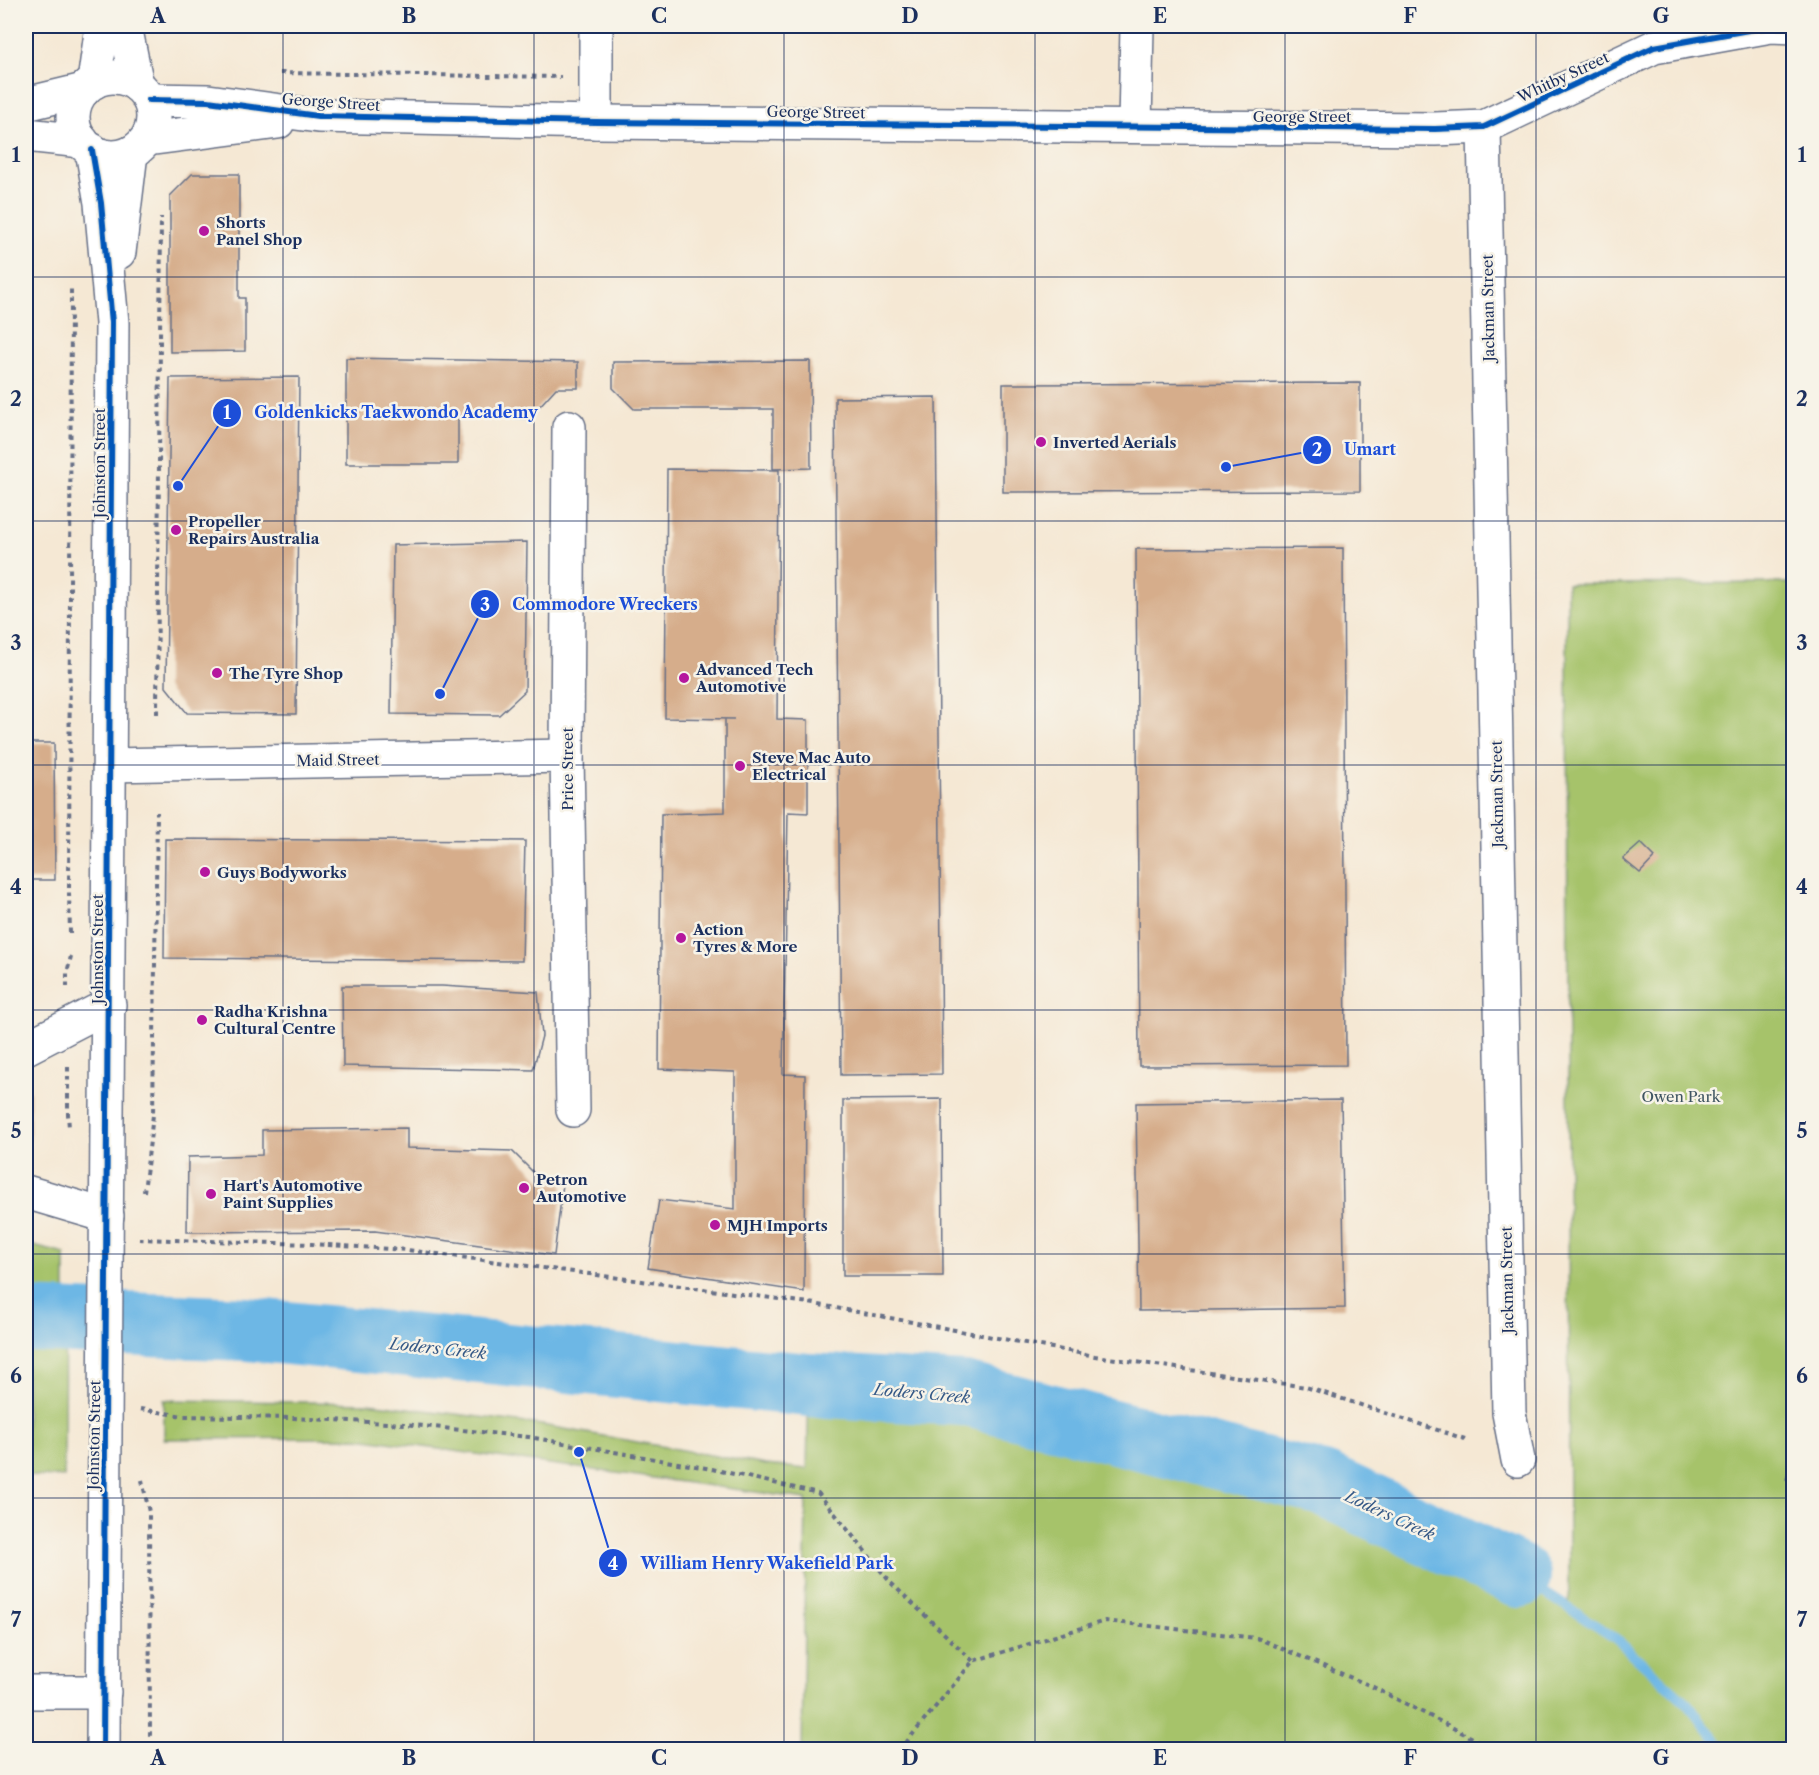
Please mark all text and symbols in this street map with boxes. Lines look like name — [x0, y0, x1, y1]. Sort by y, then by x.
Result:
text: A — [149, 4, 166, 28]
text: B — [402, 4, 417, 28]
text: C — [651, 4, 667, 28]
text: D — [901, 4, 919, 28]
text: E — [1153, 4, 1167, 28]
text: F — [1403, 4, 1417, 28]
text: G — [1653, 4, 1670, 28]
street label: Whitby Street — [1513, 47, 1613, 107]
street label: George Street — [281, 89, 382, 115]
street label: George Street — [766, 102, 866, 122]
street label: George Street — [1253, 107, 1352, 126]
text: 1 — [12, 143, 21, 167]
text: 1 — [1798, 143, 1807, 167]
place label: Shorts Panel Shop — [216, 213, 302, 249]
marker: Shorts Panel Shop — [197, 224, 211, 238]
street label: Jackman Street — [1478, 253, 1498, 364]
text: 2 — [10, 387, 22, 411]
text: 2 — [1796, 387, 1808, 411]
callout: Goldenkicks Taekwondo Academy — [212, 396, 550, 430]
text: 1 — [223, 402, 231, 424]
text: Goldenkicks Taekwondo Academy — [254, 402, 539, 422]
street label: Johnston Street — [90, 407, 109, 520]
place label: Inverted Aerials — [1053, 433, 1176, 452]
callout: Umart — [1302, 433, 1408, 467]
marker: Inverted Aerials — [1034, 435, 1048, 449]
text: 2 — [1312, 439, 1322, 461]
text: Umart — [1344, 439, 1397, 459]
place label: Propeller Repairs Australia — [188, 512, 320, 548]
marker: Propeller Repairs Australia — [169, 523, 183, 537]
callout: Commodore Wreckers — [470, 587, 710, 621]
text: 3 — [480, 594, 490, 616]
text: Commodore Wreckers — [512, 594, 698, 614]
text: 3 — [10, 631, 22, 655]
text: 3 — [1796, 631, 1808, 655]
place label: Advanced Tech Automotive — [695, 660, 814, 696]
place label: The Tyre Shop — [229, 664, 343, 683]
marker: The Tyre Shop — [210, 666, 224, 680]
marker: Advanced Tech Automotive — [677, 671, 691, 685]
street label: Price Street — [558, 727, 577, 811]
street label: Jackman Street — [1487, 739, 1507, 850]
place label: Steve Mac Auto Electrical — [752, 748, 871, 784]
street label: Maid Street — [296, 750, 380, 770]
marker: Steve Mac Auto Electrical — [733, 759, 747, 773]
place label: Guys Bodyworks — [217, 863, 347, 882]
marker: Guys Bodyworks — [198, 865, 212, 879]
text: 4 — [10, 875, 22, 899]
text: 4 — [1796, 875, 1808, 899]
street label: Johnston Street — [88, 893, 107, 1006]
place label: Action Tyres & More — [692, 920, 798, 956]
marker: Action Tyres & More — [674, 931, 688, 945]
place label: Radha Krishna Cultural Centre — [214, 1002, 336, 1038]
marker: Radha Krishna Cultural Centre — [195, 1013, 209, 1027]
park label: Owen Park — [1642, 1087, 1722, 1106]
text: 5 — [10, 1119, 22, 1143]
text: 5 — [1796, 1119, 1808, 1143]
place label: Petron Automotive — [535, 1170, 626, 1206]
place label: Hart's Automotive Paint Supplies — [223, 1176, 362, 1212]
marker: Petron Automotive — [517, 1181, 531, 1195]
marker: Hart's Automotive Paint Supplies — [204, 1187, 218, 1201]
place label: MJH Imports — [727, 1216, 828, 1235]
marker: MJH Imports — [708, 1218, 722, 1232]
street label: Jackman Street — [1497, 1225, 1517, 1336]
water label: Loders Creek — [387, 1333, 488, 1363]
text: 6 — [10, 1364, 22, 1388]
text: 6 — [1796, 1364, 1808, 1388]
street label: Johnston Street — [84, 1379, 104, 1492]
water label: Loders Creek — [871, 1379, 972, 1407]
water label: Loders Creek — [1340, 1485, 1439, 1545]
callout: William Henry Wakefield Park — [598, 1546, 906, 1580]
text: 4 — [608, 1553, 618, 1575]
text: William Henry Wakefield Park — [640, 1553, 894, 1573]
text: 7 — [11, 1608, 22, 1632]
text: 7 — [1797, 1608, 1808, 1632]
text: A — [149, 1746, 166, 1770]
text: B — [402, 1746, 417, 1770]
text: C — [651, 1746, 667, 1770]
text: D — [901, 1746, 919, 1770]
text: E — [1153, 1746, 1167, 1770]
text: F — [1403, 1746, 1417, 1770]
text: G — [1653, 1746, 1670, 1770]

